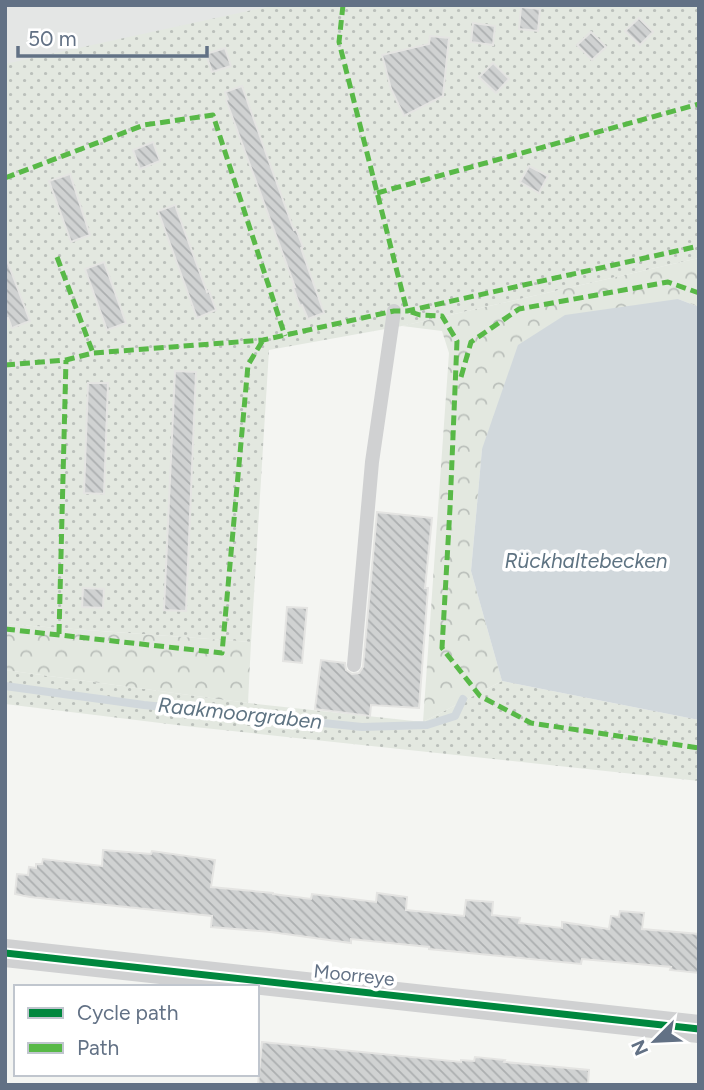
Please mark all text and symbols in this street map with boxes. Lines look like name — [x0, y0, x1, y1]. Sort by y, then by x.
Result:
scale bar — [18, 14, 206, 58]
text: 50 m — [28, 26, 77, 51]
water label: Rückhaltebecken — [504, 548, 668, 573]
water label: Raakmoorgraben — [157, 692, 323, 734]
street label: Moorreye — [312, 959, 396, 991]
legend — [14, 985, 259, 1076]
text: Cycle path — [77, 1000, 178, 1025]
north arrow — [620, 1006, 690, 1076]
text: Path — [77, 1035, 119, 1060]
text: N — [626, 1036, 653, 1059]

